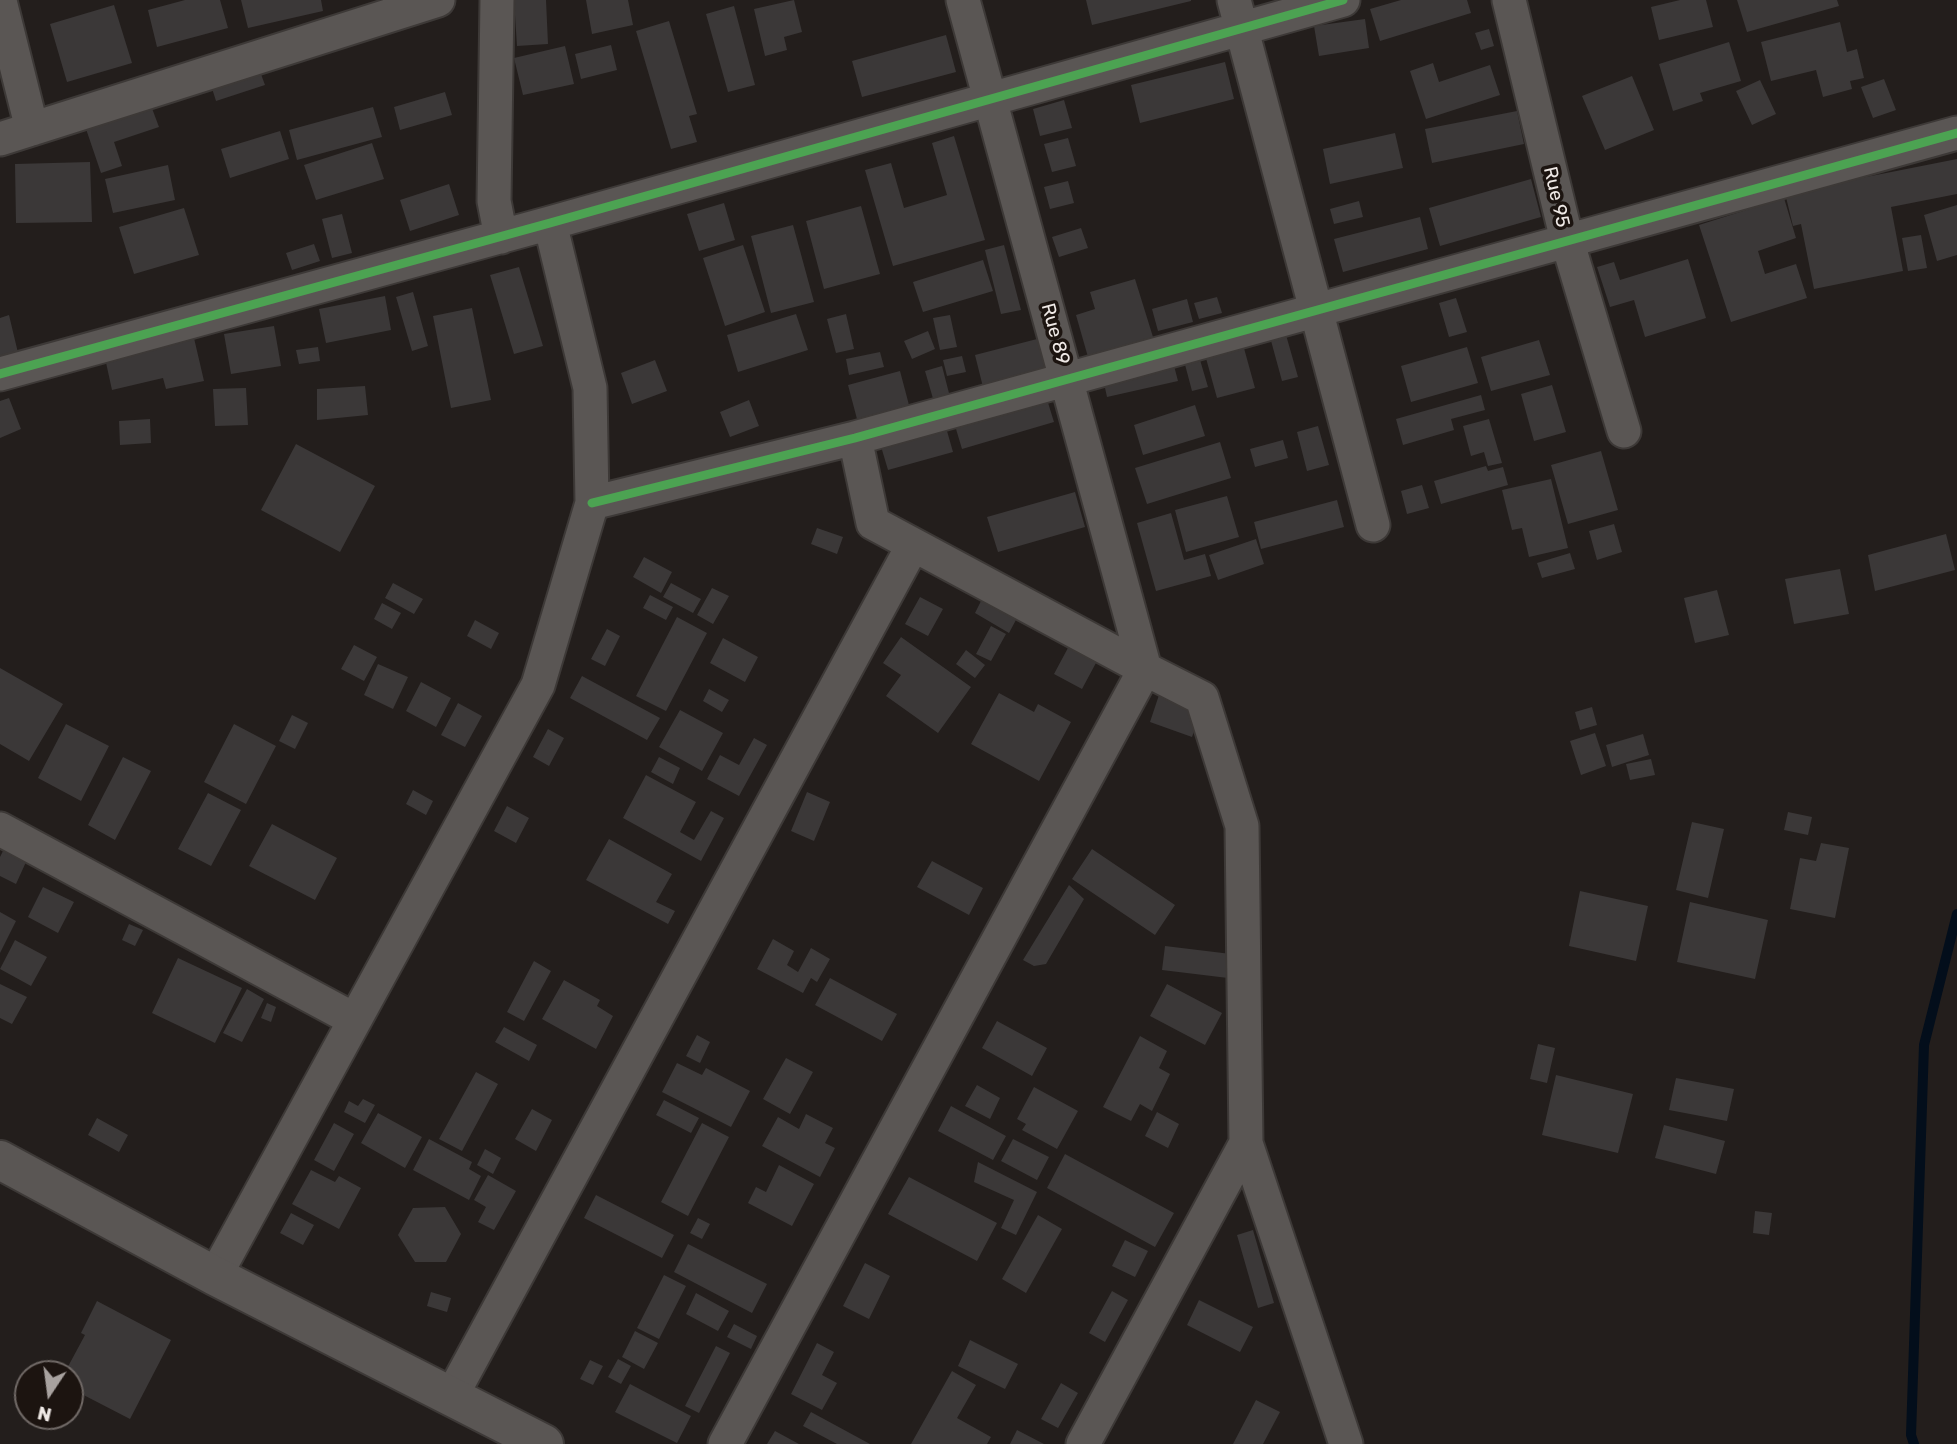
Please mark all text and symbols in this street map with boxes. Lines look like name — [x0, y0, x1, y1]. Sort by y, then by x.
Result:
street label: Rue 95 — [1538, 164, 1574, 230]
street label: Rue 89 — [1036, 301, 1074, 367]
north arrow — [14, 1360, 84, 1430]
text: N — [35, 1401, 54, 1427]

